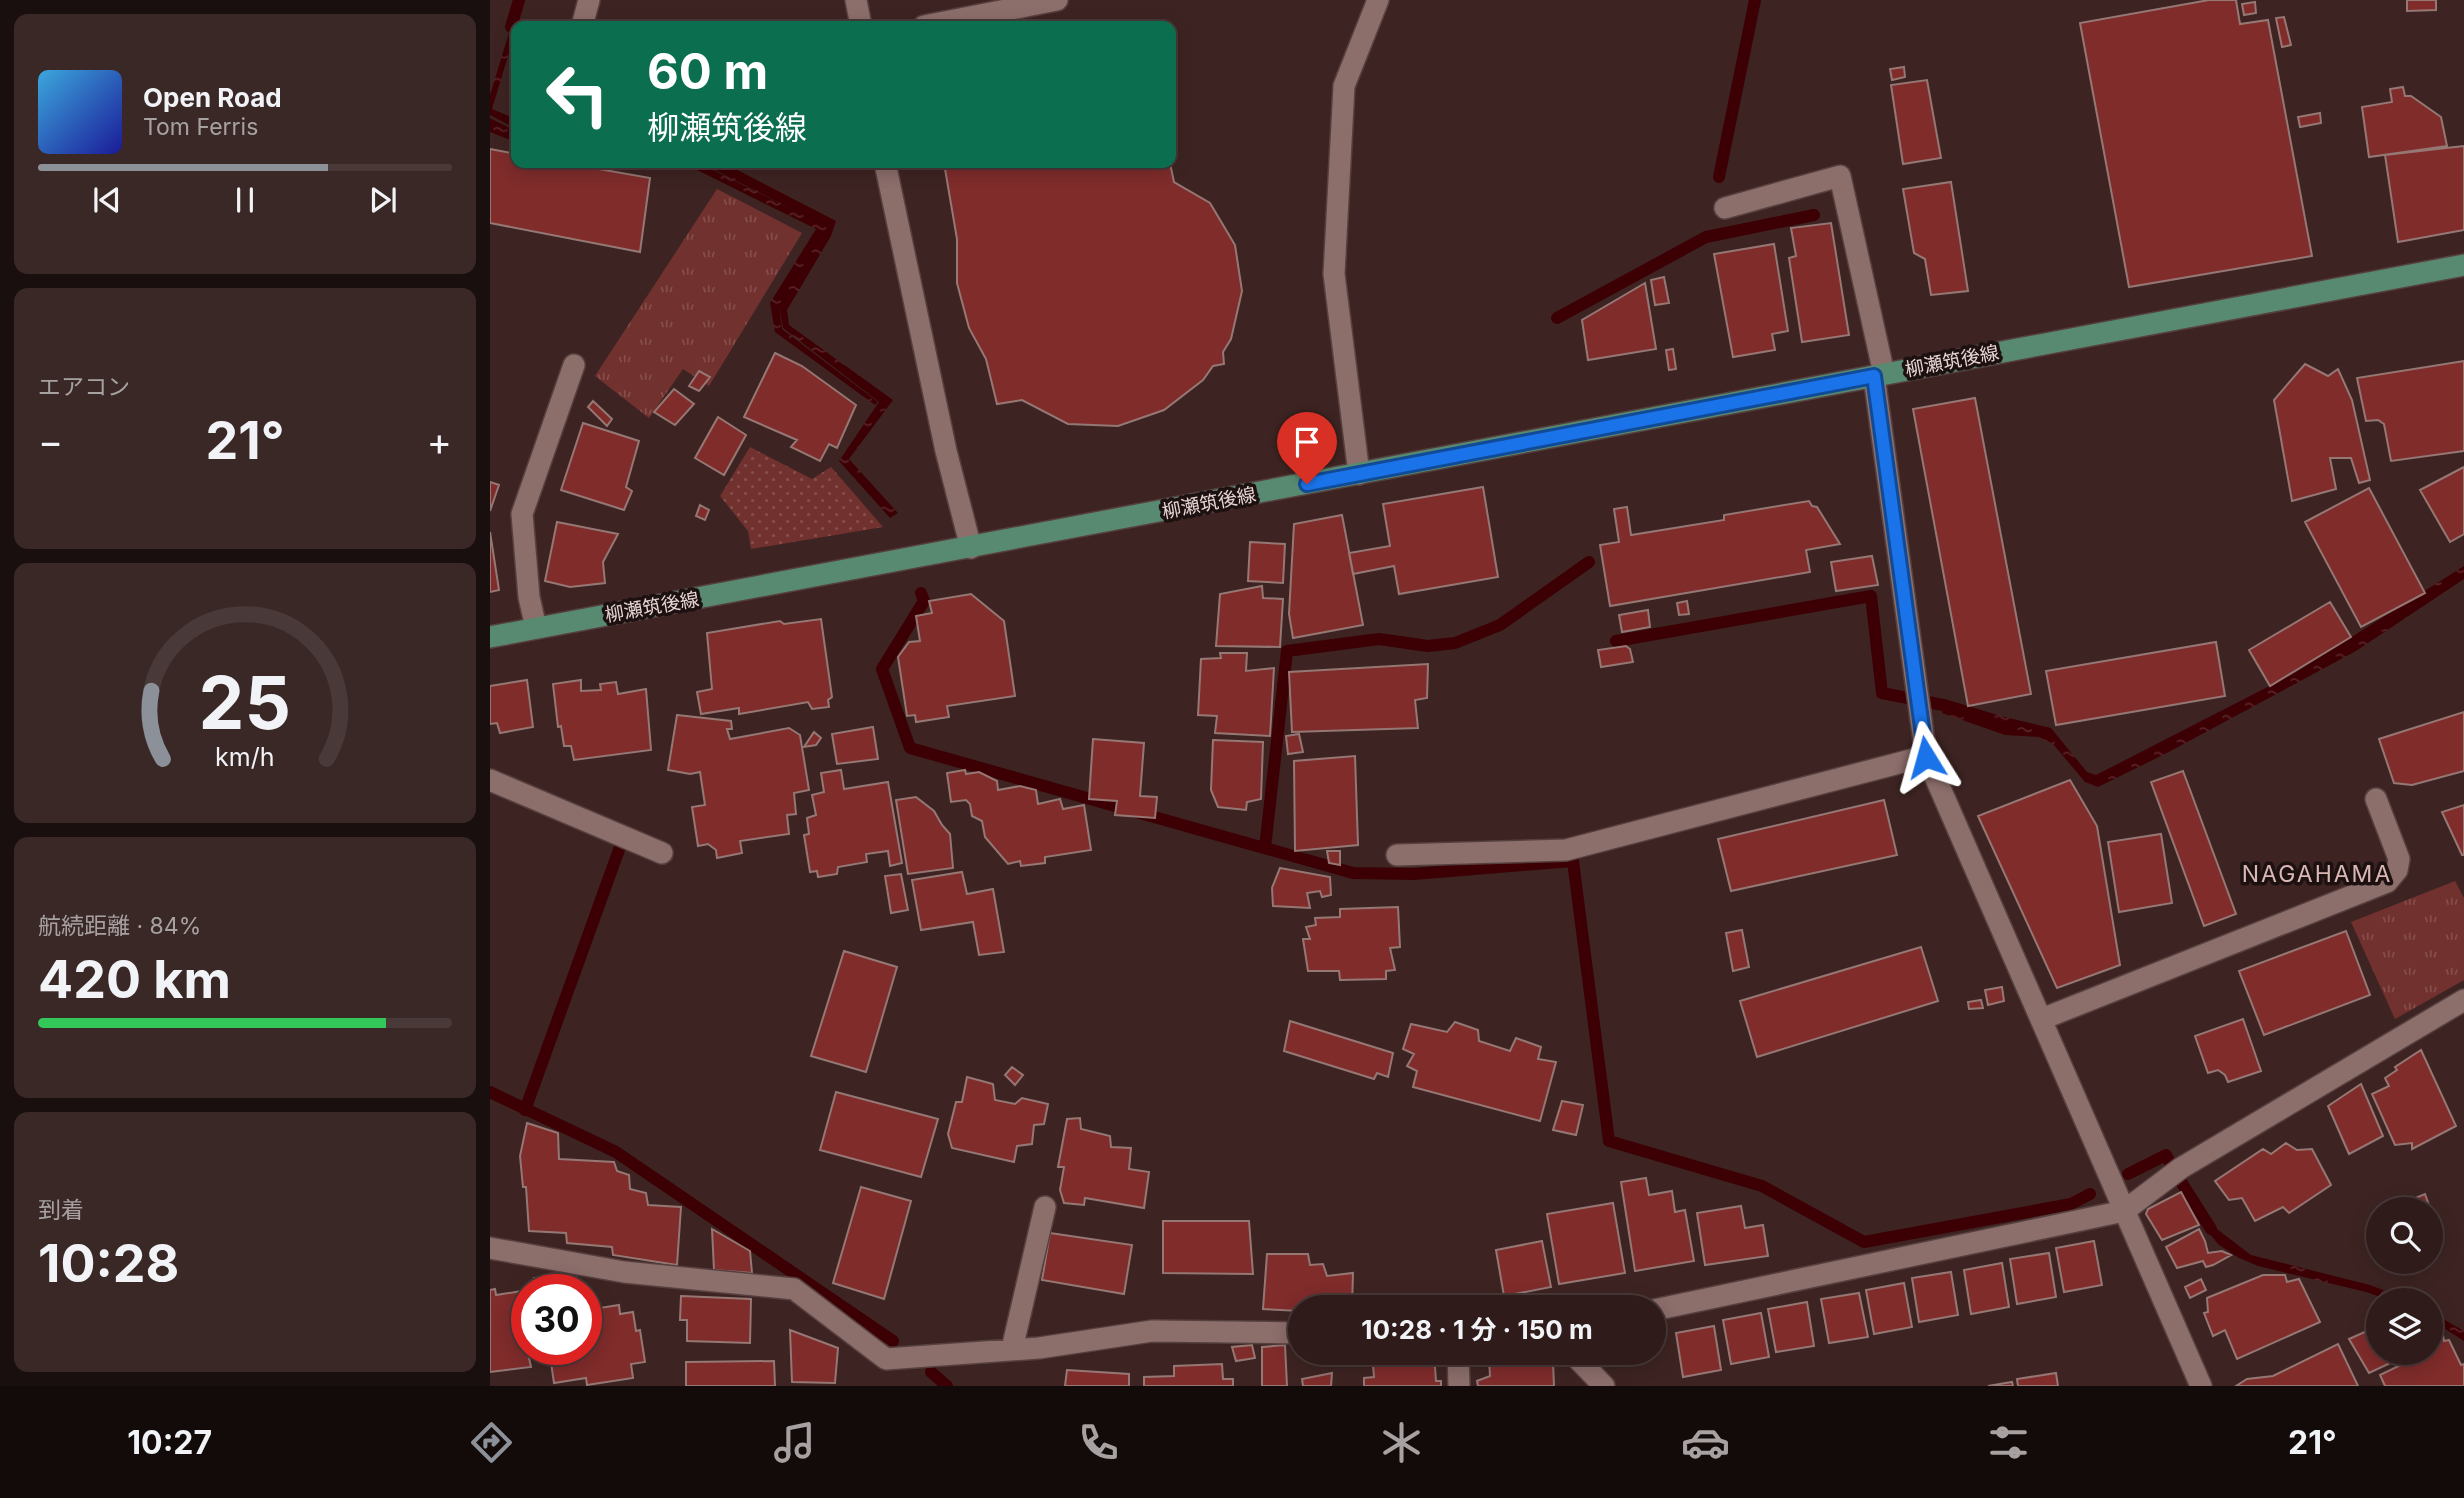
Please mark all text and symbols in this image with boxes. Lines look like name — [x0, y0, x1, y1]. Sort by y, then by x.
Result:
text: 60 m — [647, 42, 768, 101]
icon: left — [532, 49, 623, 140]
text: Open Road — [143, 82, 282, 113]
text: 柳瀬筑後線 — [647, 108, 807, 147]
text: Tom Ferris — [143, 113, 258, 141]
icon: previous — [88, 181, 126, 219]
icon: pause — [226, 181, 264, 219]
icon: next — [364, 181, 402, 219]
street label: 柳瀬筑後線 — [1903, 341, 2001, 381]
text: エアコン — [38, 373, 130, 401]
text: 21° — [205, 409, 285, 472]
pin — [1277, 412, 1337, 484]
text: − — [38, 418, 63, 464]
text: + — [427, 418, 452, 464]
icon: arrive — [1288, 423, 1326, 461]
street label: 柳瀬筑後線 — [1160, 483, 1258, 523]
street label: 柳瀬筑後線 — [603, 587, 701, 627]
text: 25 — [199, 658, 291, 747]
position arrow — [1889, 720, 1963, 794]
text: km/h — [215, 742, 275, 772]
district label: NAGAHAMA — [2242, 860, 2392, 888]
text: 航続距離 · 84% — [38, 912, 201, 940]
text: 420 km — [38, 948, 231, 1011]
text: 到着 — [38, 1196, 84, 1224]
map controls — [2366, 1197, 2443, 1365]
button: search — [2366, 1197, 2443, 1274]
text: 10:28 — [38, 1232, 179, 1295]
speed limit sign: 30 — [511, 1274, 602, 1365]
button: layers — [2366, 1288, 2443, 1365]
text: 10:28 · 1 分 · 150 m — [1361, 1314, 1593, 1345]
icon: directions — [467, 1418, 516, 1467]
icon: music — [770, 1418, 819, 1467]
icon: phone — [1074, 1418, 1123, 1467]
icon: climate — [1377, 1418, 1426, 1467]
icon: car — [1681, 1418, 1730, 1467]
icon: filters — [1984, 1418, 2033, 1467]
text: 10:27 — [127, 1423, 212, 1462]
text: 21° — [2288, 1423, 2337, 1462]

